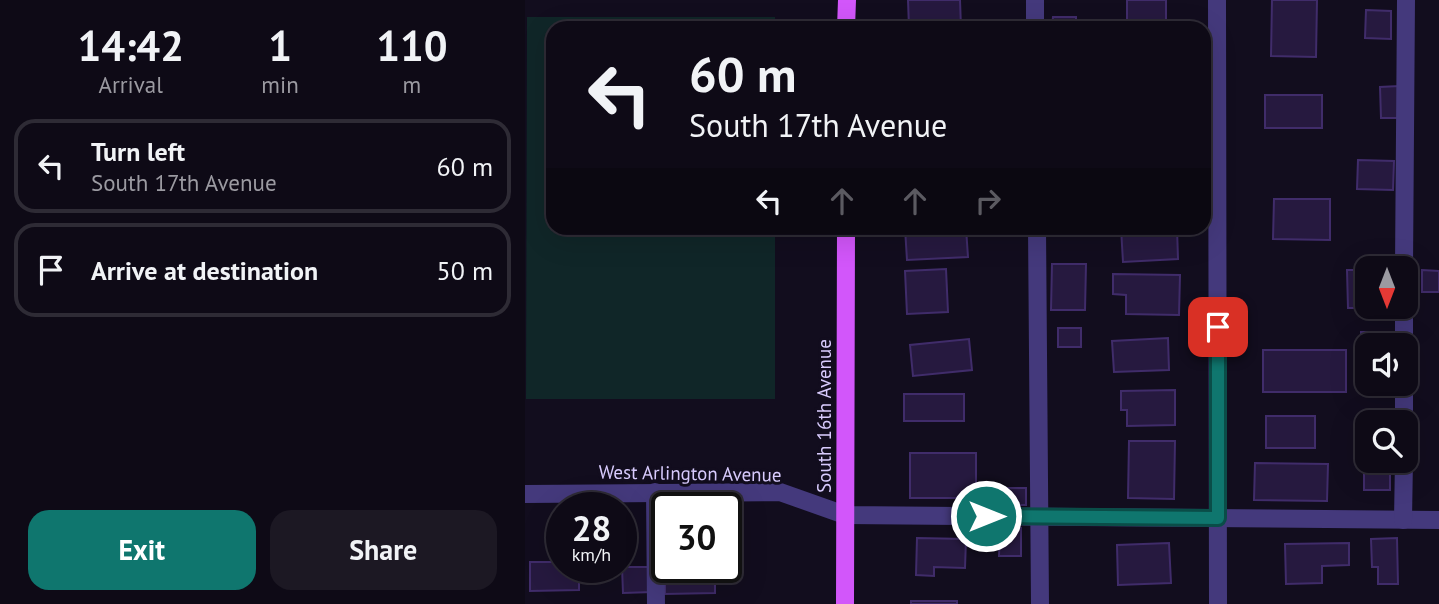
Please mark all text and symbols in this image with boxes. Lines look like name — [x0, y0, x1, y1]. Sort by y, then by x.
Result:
text: 14:42 — [77, 18, 184, 73]
text: 1 — [268, 18, 292, 73]
text: 110 — [376, 18, 448, 73]
text: 60 m — [689, 42, 796, 106]
icon: left — [574, 49, 665, 140]
text: Arrival — [98, 70, 163, 99]
text: min — [261, 70, 299, 99]
text: m — [403, 70, 421, 99]
text: South 17th Avenue — [689, 104, 947, 146]
text: Turn left — [91, 135, 185, 168]
icon: left — [32, 147, 70, 185]
text: 60 m — [437, 150, 493, 183]
text: South 17th Avenue — [91, 168, 277, 197]
icon: left — [750, 182, 788, 220]
icon: ahead — [823, 182, 861, 220]
icon: ahead — [896, 182, 934, 220]
icon: right — [969, 182, 1007, 220]
icon: arrive — [32, 251, 70, 289]
text: Arrive at destination — [91, 254, 318, 287]
text: 50 m — [437, 254, 493, 287]
north arrow — [1355, 256, 1417, 318]
map controls — [1355, 256, 1418, 473]
pin — [1188, 297, 1248, 357]
icon: arrive — [1199, 308, 1237, 346]
button: sound — [1355, 333, 1418, 396]
street label: South 16th Avenue — [812, 339, 836, 493]
button: search — [1355, 410, 1418, 473]
street label: West Arlington Avenue — [598, 459, 782, 487]
position arrow — [949, 479, 1023, 553]
speed limit sign: 30 — [651, 492, 742, 583]
text: 28 — [572, 505, 611, 551]
button: Exit — [28, 510, 256, 590]
button: Share — [270, 510, 497, 590]
text: km/h — [572, 543, 611, 566]

